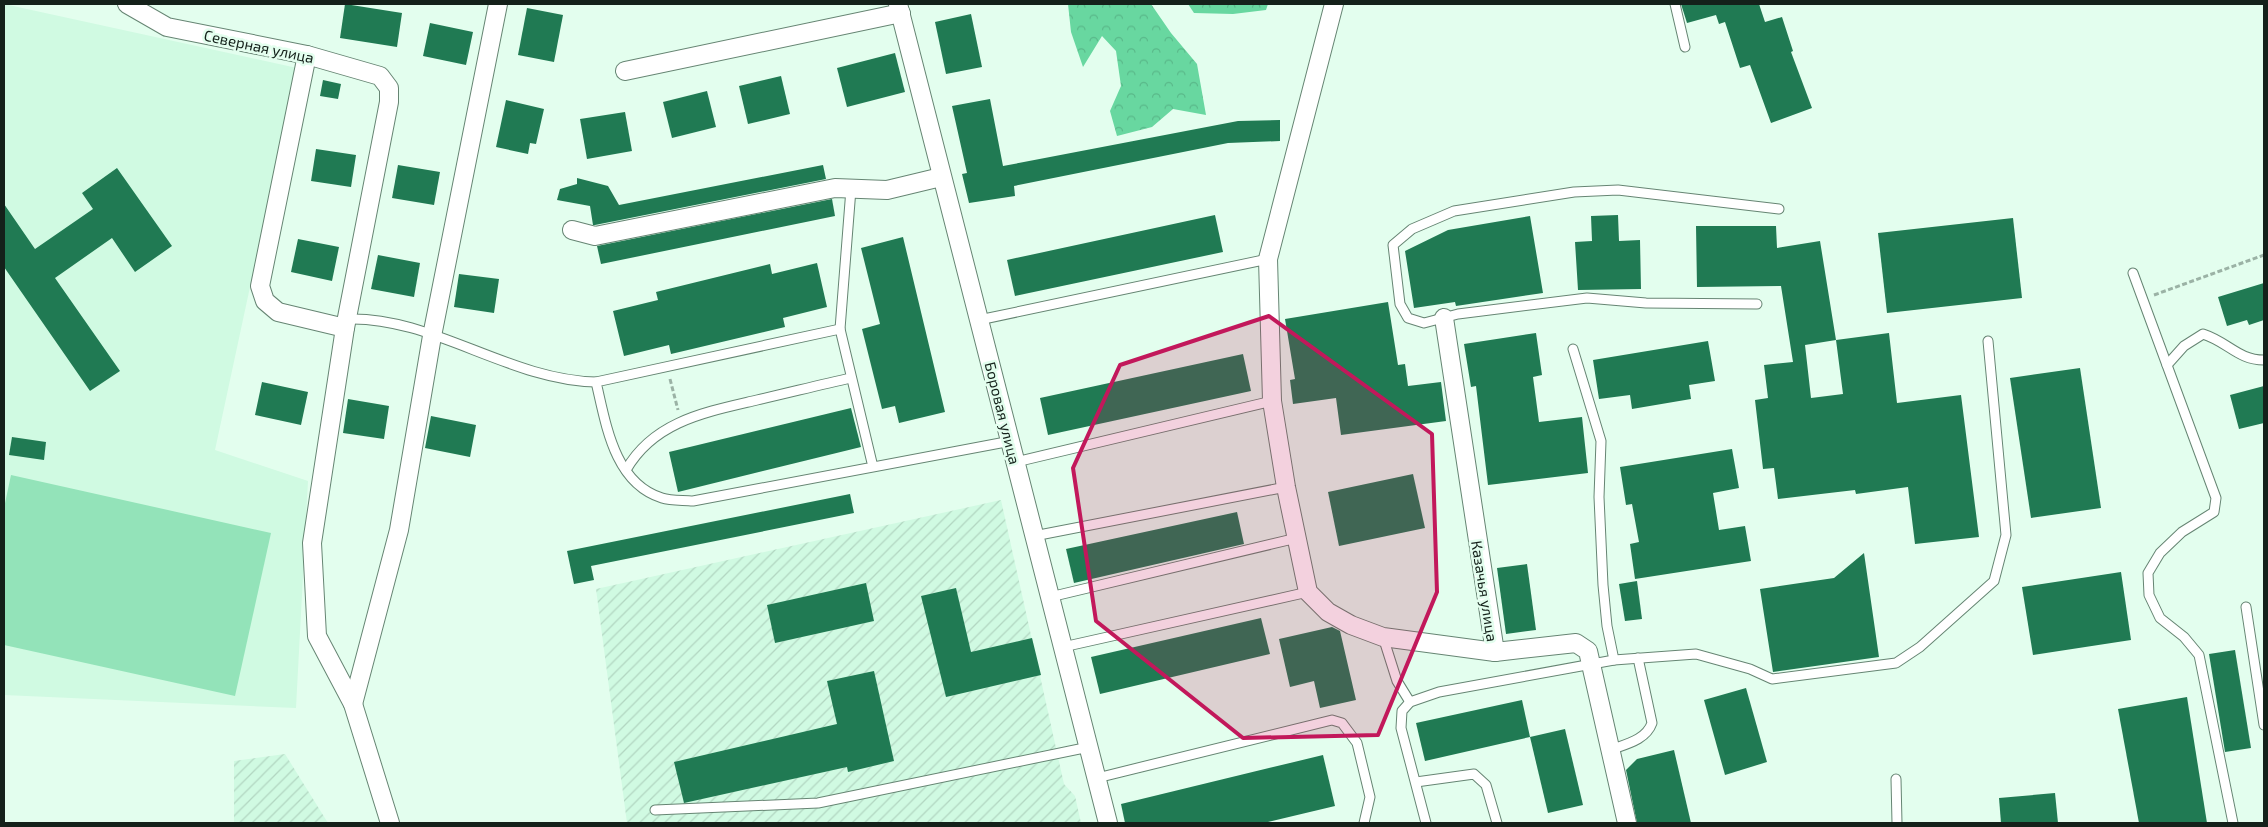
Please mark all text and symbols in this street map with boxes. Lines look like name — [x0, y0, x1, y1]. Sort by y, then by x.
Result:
street label: Северная улица — [202, 26, 316, 67]
street label: Боровая улица — [981, 360, 1024, 466]
street label: Казачья улица — [1467, 539, 1502, 643]

